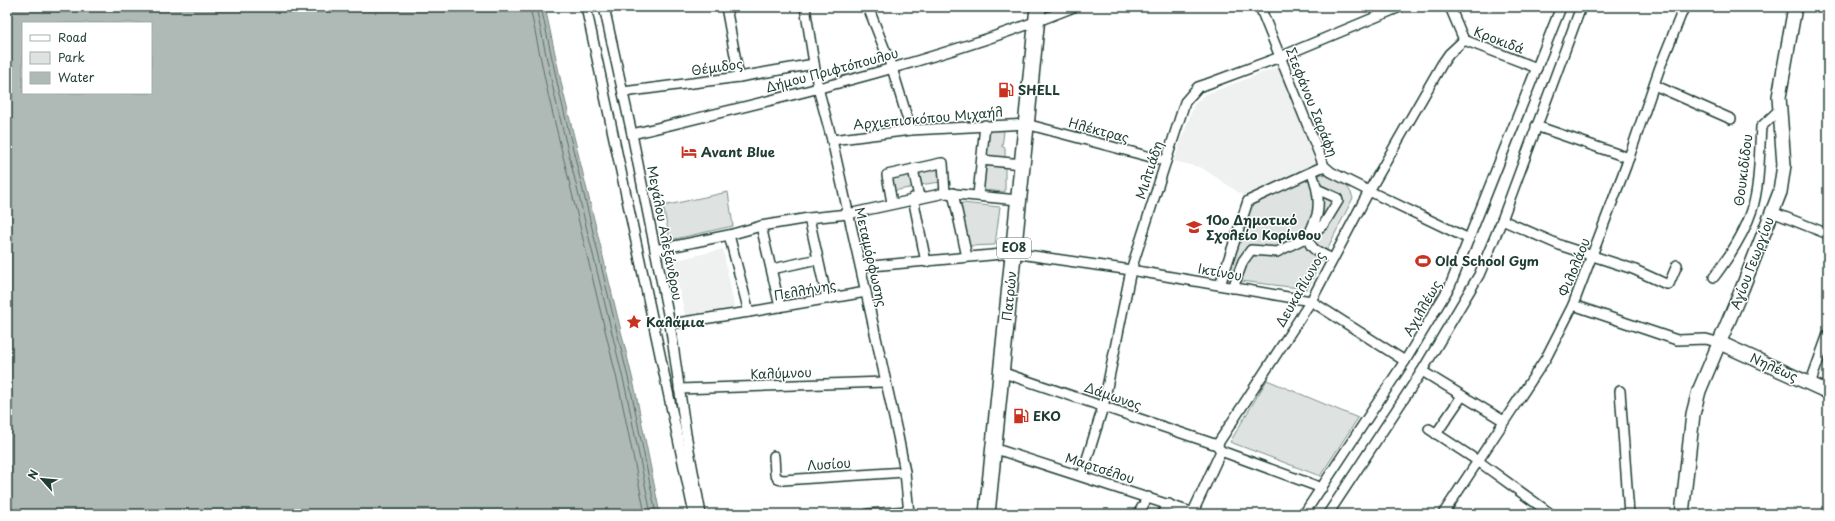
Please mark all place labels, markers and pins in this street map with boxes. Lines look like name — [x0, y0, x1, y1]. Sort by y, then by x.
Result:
place label: SHELL — [1018, 80, 1060, 99]
fuel station icon: SHELL — [997, 81, 1015, 99]
place label: Avant Blue — [701, 142, 775, 161]
hotel icon: Avant Blue — [680, 143, 698, 161]
place label: 10ο Δημοτικό Σχολείο Κορίνθου — [1206, 210, 1322, 244]
school or university icon: 10ο Δημοτικό Σχολείο Κορίνθου — [1185, 218, 1203, 236]
place label: Old School Gym — [1435, 251, 1539, 270]
sports icon: Old School Gym — [1414, 252, 1432, 270]
place label: Καλάμια — [646, 312, 705, 331]
place icon: Καλάμια — [625, 313, 643, 331]
place label: EKO — [1033, 406, 1061, 425]
fuel station icon: EKO — [1012, 407, 1030, 425]

